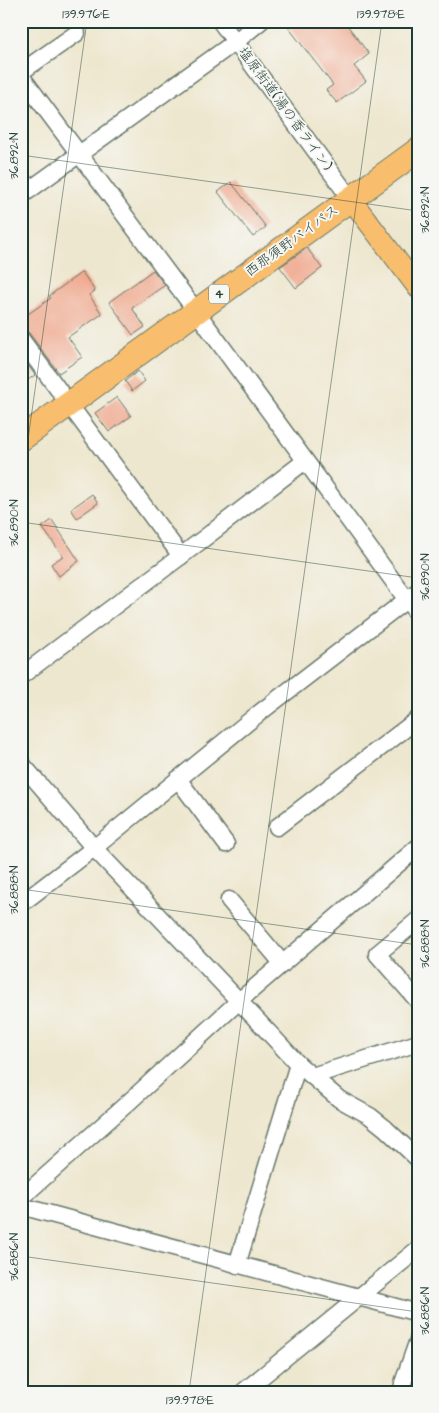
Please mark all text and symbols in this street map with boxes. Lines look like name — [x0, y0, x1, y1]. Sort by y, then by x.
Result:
text: 139.976°E — [62, 6, 110, 23]
text: 139.978°E — [357, 6, 405, 23]
street label: 塩原街道(湯の香ライン) — [233, 43, 337, 175]
text: 36.892°N — [6, 132, 23, 179]
text: 36.892°N — [417, 186, 434, 233]
street label: 西那須野バイパス — [241, 200, 343, 282]
road number: 4 — [209, 284, 229, 304]
text: 36.890°N — [6, 499, 23, 547]
text: 36.890°N — [417, 553, 434, 601]
text: 36.888°N — [6, 865, 23, 914]
text: 36.888°N — [417, 919, 434, 968]
text: 36.886°N — [6, 1232, 23, 1281]
text: 36.886°N — [417, 1286, 434, 1335]
text: 139.978°E — [166, 1392, 214, 1409]

